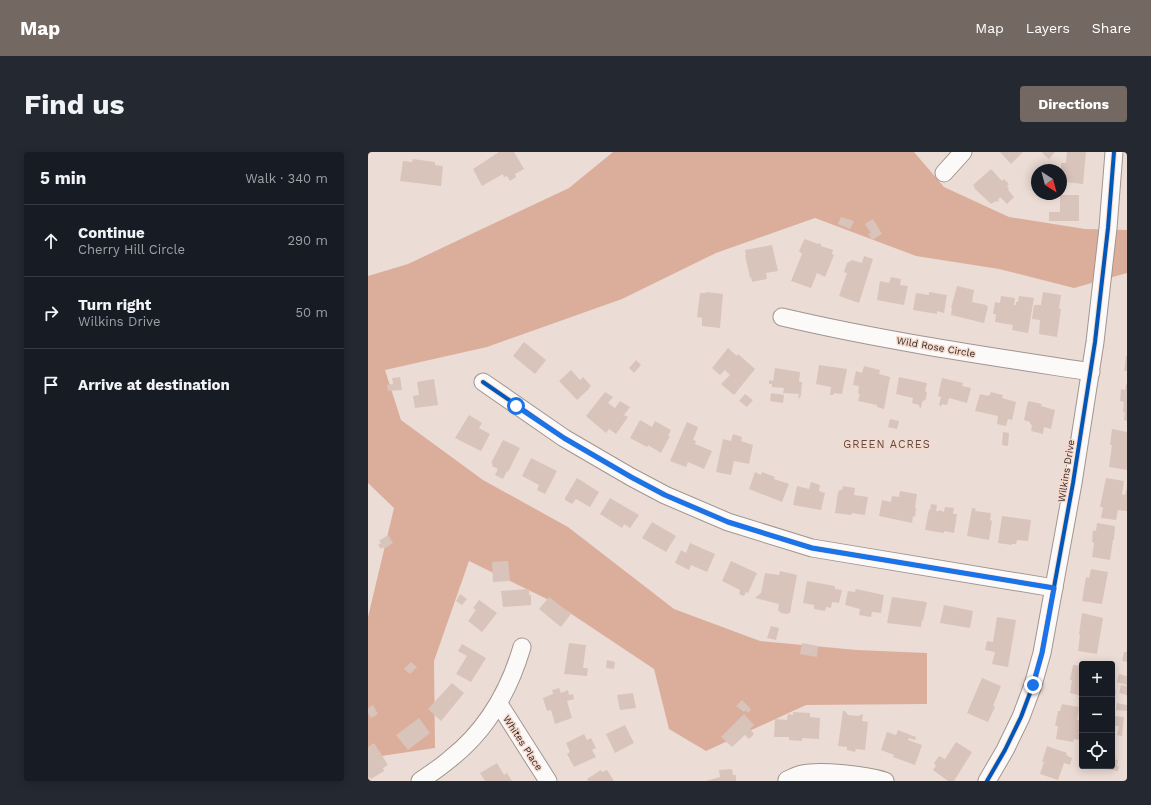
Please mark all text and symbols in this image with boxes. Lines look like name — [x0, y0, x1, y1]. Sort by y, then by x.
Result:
text: Map — [20, 17, 60, 40]
text: Map — [975, 20, 1004, 36]
text: Layers — [1026, 20, 1070, 36]
text: Share — [1092, 20, 1131, 36]
button: Directions — [1020, 86, 1127, 122]
text: Find us — [24, 88, 124, 121]
north arrow — [1031, 164, 1067, 200]
text: 5 min — [40, 168, 86, 188]
text: Walk · 340 m — [245, 171, 328, 186]
text: Continue — [78, 224, 145, 242]
icon: ahead — [40, 230, 62, 252]
text: 290 m — [287, 233, 328, 248]
text: Cherry Hill Circle — [78, 242, 185, 257]
text: Turn right — [78, 296, 151, 314]
icon: right — [40, 302, 62, 324]
text: 50 m — [296, 305, 328, 320]
text: Wilkins Drive — [78, 314, 160, 329]
street label: Wild Rose Circle — [896, 335, 976, 359]
icon: arrive — [40, 374, 62, 396]
text: Arrive at destination — [78, 376, 230, 394]
route start — [507, 397, 525, 415]
district label: GREEN ACRES — [843, 438, 931, 451]
street label: Wilkins Drive — [1056, 439, 1076, 503]
map controls — [1079, 661, 1115, 769]
button: + — [1079, 661, 1115, 697]
route end — [1024, 676, 1042, 694]
button: − — [1079, 697, 1115, 733]
street label: Whites Place — [501, 713, 545, 773]
button: locate — [1079, 733, 1115, 769]

